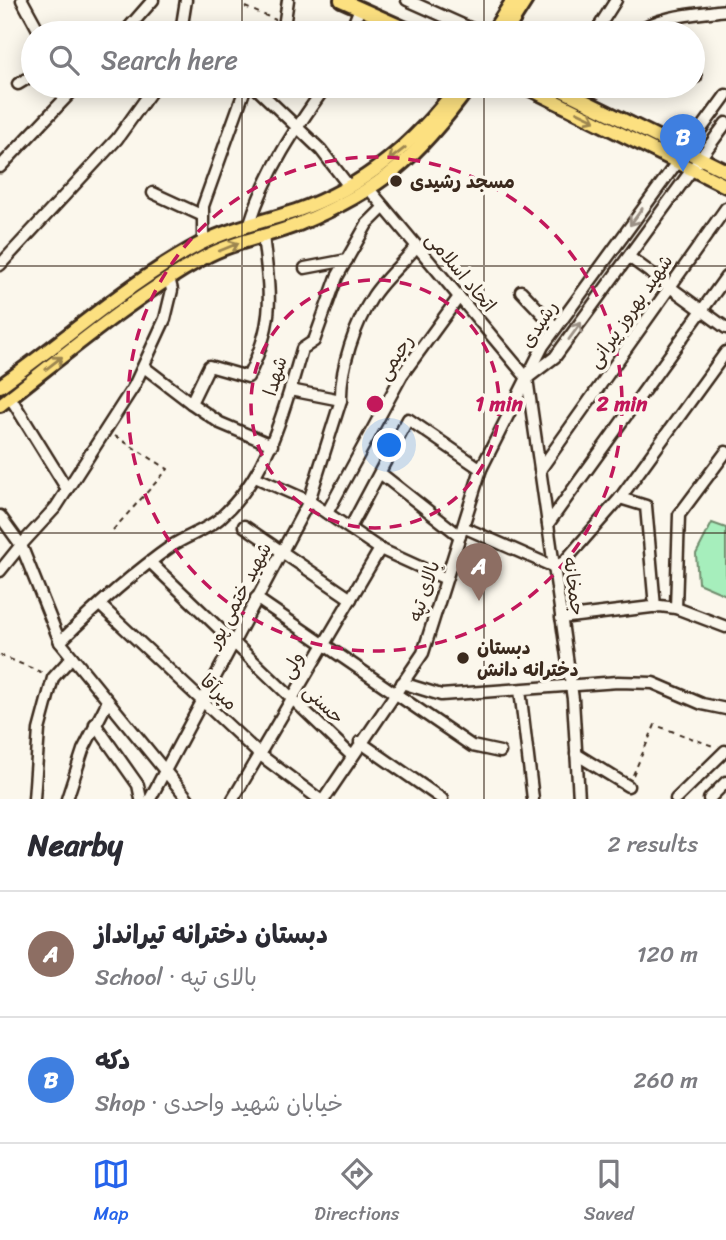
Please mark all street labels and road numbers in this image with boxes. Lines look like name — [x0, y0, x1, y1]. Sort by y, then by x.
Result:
street label: اتحاد اسلامی — [417, 224, 505, 320]
street label: شهید بهروز پیرانی — [578, 247, 682, 375]
street label: رشیدی — [511, 293, 567, 355]
street label: رحیمی — [368, 327, 422, 387]
street label: شهدا — [253, 352, 297, 400]
street label: شهید ختمی پور — [196, 536, 281, 656]
street label: جمخانه — [554, 554, 594, 618]
street label: بالای تپه — [399, 556, 449, 626]
street label: ولی — [271, 645, 313, 685]
street label: میرآقا — [192, 665, 246, 719]
street label: حسنی — [295, 676, 353, 732]

